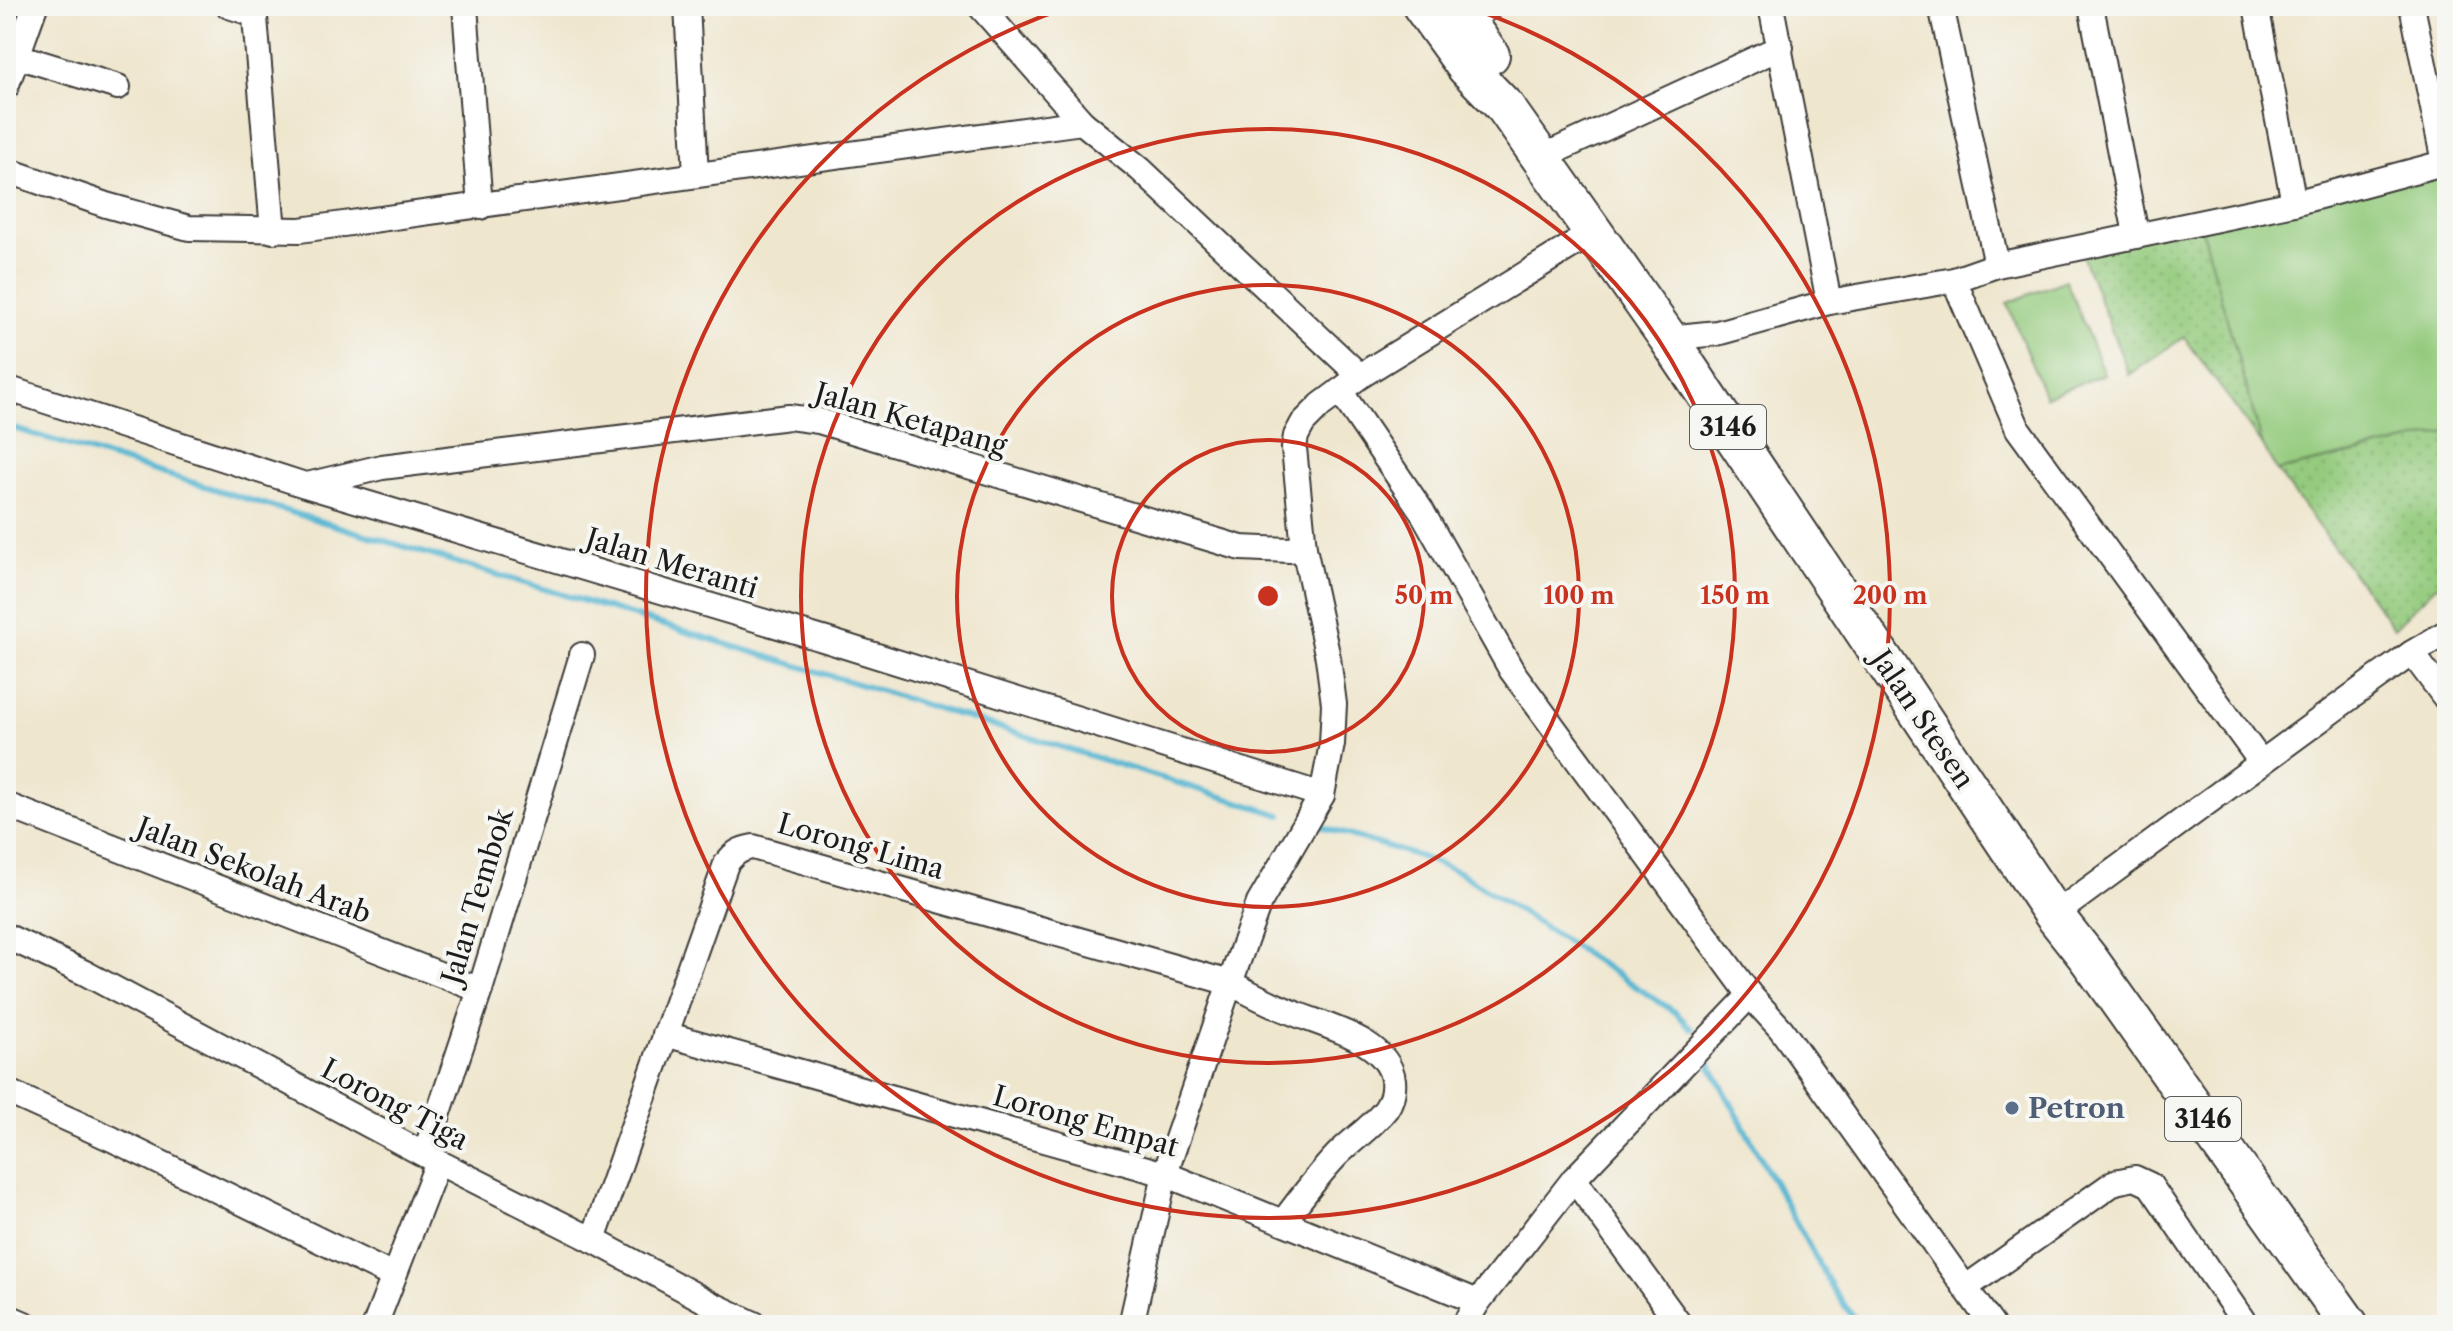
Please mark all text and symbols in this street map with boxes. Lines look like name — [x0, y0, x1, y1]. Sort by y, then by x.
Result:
street label: Jalan Ketapang — [807, 374, 1011, 463]
road number: 3146 — [1690, 405, 1766, 449]
street label: Jalan Meranti — [578, 520, 762, 605]
text: 50 m — [1395, 581, 1453, 610]
text: 100 m — [1543, 581, 1615, 610]
text: 150 m — [1700, 581, 1770, 610]
text: 200 m — [1853, 581, 1927, 610]
centre of rings — [1254, 582, 1282, 610]
street label: Jalan Stesen — [1862, 640, 1982, 795]
street label: Jalan Tembok — [433, 802, 520, 992]
street label: Lorong Lima — [774, 806, 948, 886]
street label: Jalan Sekolah Arab — [128, 808, 376, 930]
street label: Lorong Tiga — [316, 1051, 475, 1157]
street label: Lorong Empat — [989, 1078, 1183, 1164]
place label: Petron — [2028, 1091, 2125, 1125]
road number: 3146 — [2165, 1097, 2241, 1141]
marker: Petron — [2003, 1099, 2021, 1117]

